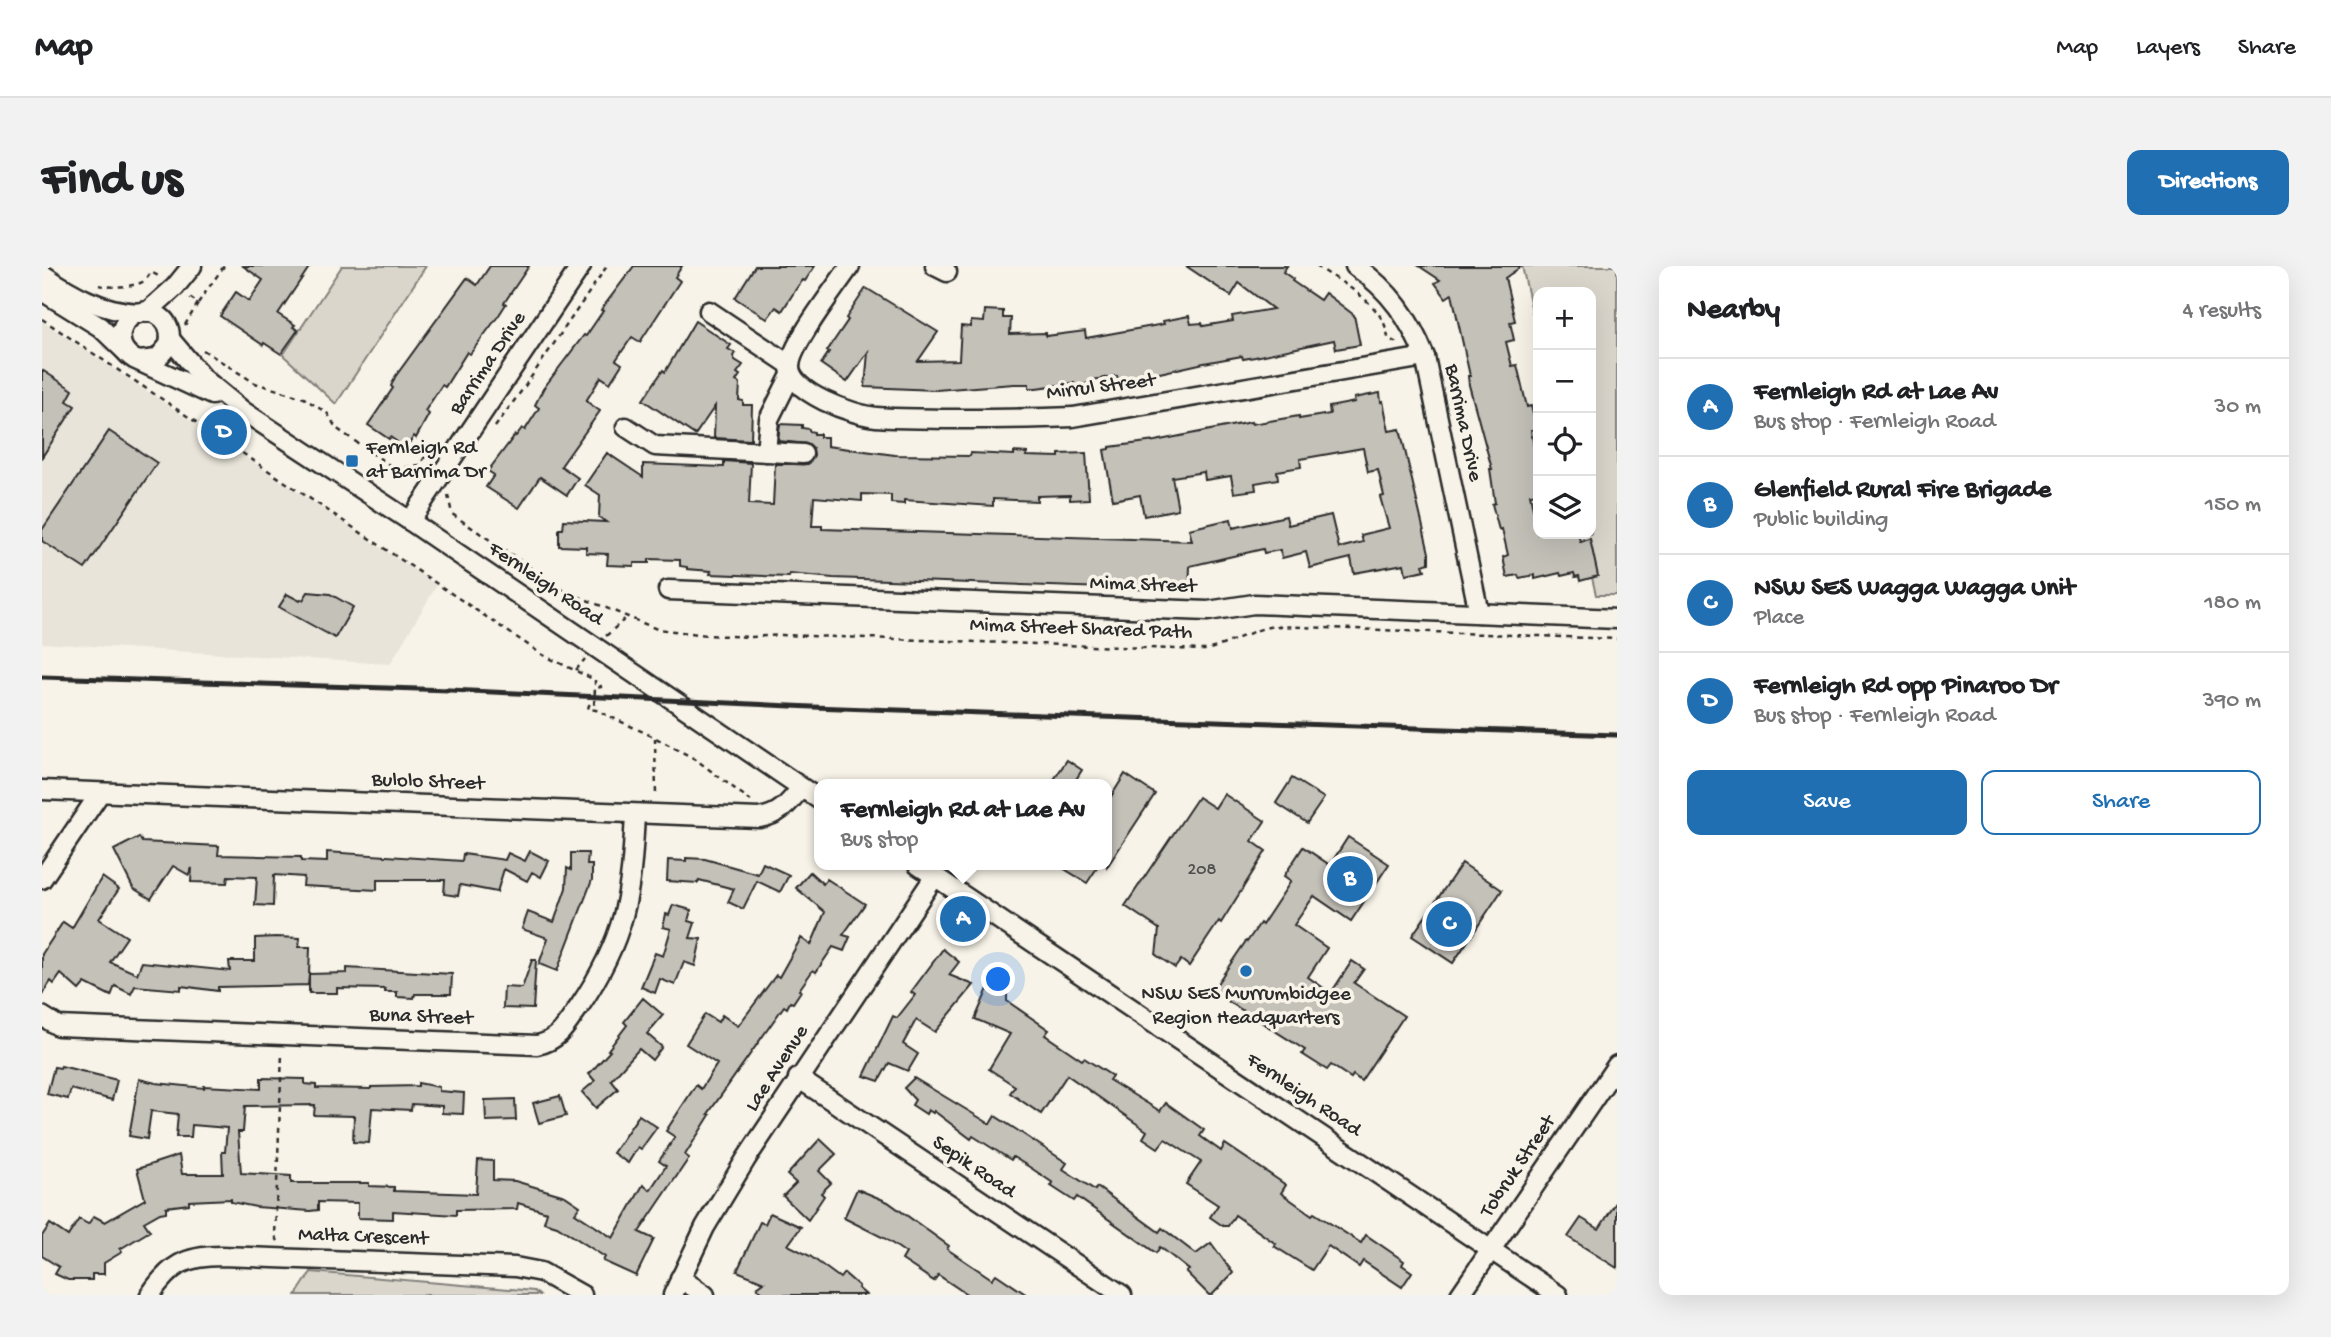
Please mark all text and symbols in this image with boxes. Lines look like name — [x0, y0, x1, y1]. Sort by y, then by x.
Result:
text: Map — [35, 29, 92, 67]
text: Map — [2056, 34, 2098, 63]
text: Layers — [2136, 34, 2200, 63]
text: Share — [2238, 34, 2296, 63]
button: Directions — [2127, 150, 2289, 215]
text: Find us — [42, 153, 182, 211]
map controls — [1533, 287, 1596, 539]
button: + — [1533, 287, 1596, 350]
text: Nearby — [1687, 294, 1780, 329]
text: 4 results — [2182, 298, 2261, 325]
street label: Barrima Drive — [445, 307, 533, 421]
button: − — [1533, 350, 1596, 413]
street label: Barrima Drive — [1437, 361, 1487, 485]
street label: Mirrul Street — [1045, 369, 1159, 407]
text: Fernleigh Rd at Lae Av — [1754, 378, 1999, 409]
text: A — [1703, 394, 1717, 421]
text: 30 m — [2214, 394, 2261, 421]
pin: D — [201, 406, 247, 458]
text: Bus stop · Fernleigh Road — [1754, 409, 1995, 436]
button: locate — [1533, 413, 1596, 476]
place label: Fernleigh Rd at Barrima Dr — [365, 437, 487, 486]
marker: Fernleigh Rd at Barrima Dr — [344, 453, 360, 469]
button: layers — [1533, 476, 1596, 539]
text: Glenfield Rural Fire Brigade — [1754, 476, 2051, 507]
text: B — [1704, 492, 1716, 519]
text: 150 m — [2205, 492, 2261, 519]
text: Public building — [1754, 507, 1888, 534]
street label: Fernleigh Road — [482, 537, 609, 634]
street label: Mima Street — [1089, 572, 1199, 600]
text: NSW SES Wagga Wagga Unit — [1754, 574, 2075, 605]
text: C — [1704, 590, 1716, 617]
text: 180 m — [2204, 590, 2261, 617]
text: Place — [1754, 605, 1804, 632]
street label: Mima Street Shared Path — [969, 614, 1193, 646]
text: Fernleigh Rd opp Pinaroo Dr — [1754, 672, 2058, 703]
text: D — [1703, 688, 1718, 715]
text: 390 m — [2203, 688, 2261, 715]
text: Bus stop · Fernleigh Road — [1754, 703, 1995, 730]
street label: Bulolo Street — [370, 769, 487, 798]
button: Save — [1687, 770, 1967, 835]
button: Share — [1981, 770, 2261, 835]
popup — [814, 779, 1112, 870]
text: Fernleigh Rd at Lae Av — [841, 796, 1085, 827]
text: Bus stop — [841, 827, 918, 854]
pin: B — [1327, 853, 1373, 905]
house number: 208 — [1188, 860, 1217, 881]
pin: A — [940, 893, 986, 945]
pin: C — [1426, 898, 1472, 950]
your location — [981, 962, 1015, 996]
marker: NSW SES Murrumbidgee Region Headquarters — [1238, 963, 1254, 979]
place label: NSW SES Murrumbidgee Region Headquarters — [1141, 983, 1352, 1032]
street label: Buna Street — [368, 1004, 475, 1032]
street label: Lae Avenue — [741, 1020, 816, 1117]
street label: Fernleigh Road — [1240, 1048, 1367, 1145]
street label: Tobruk Street — [1475, 1109, 1564, 1224]
street label: Sepik Road — [926, 1131, 1021, 1206]
street label: Malta Crescent — [298, 1223, 431, 1253]

